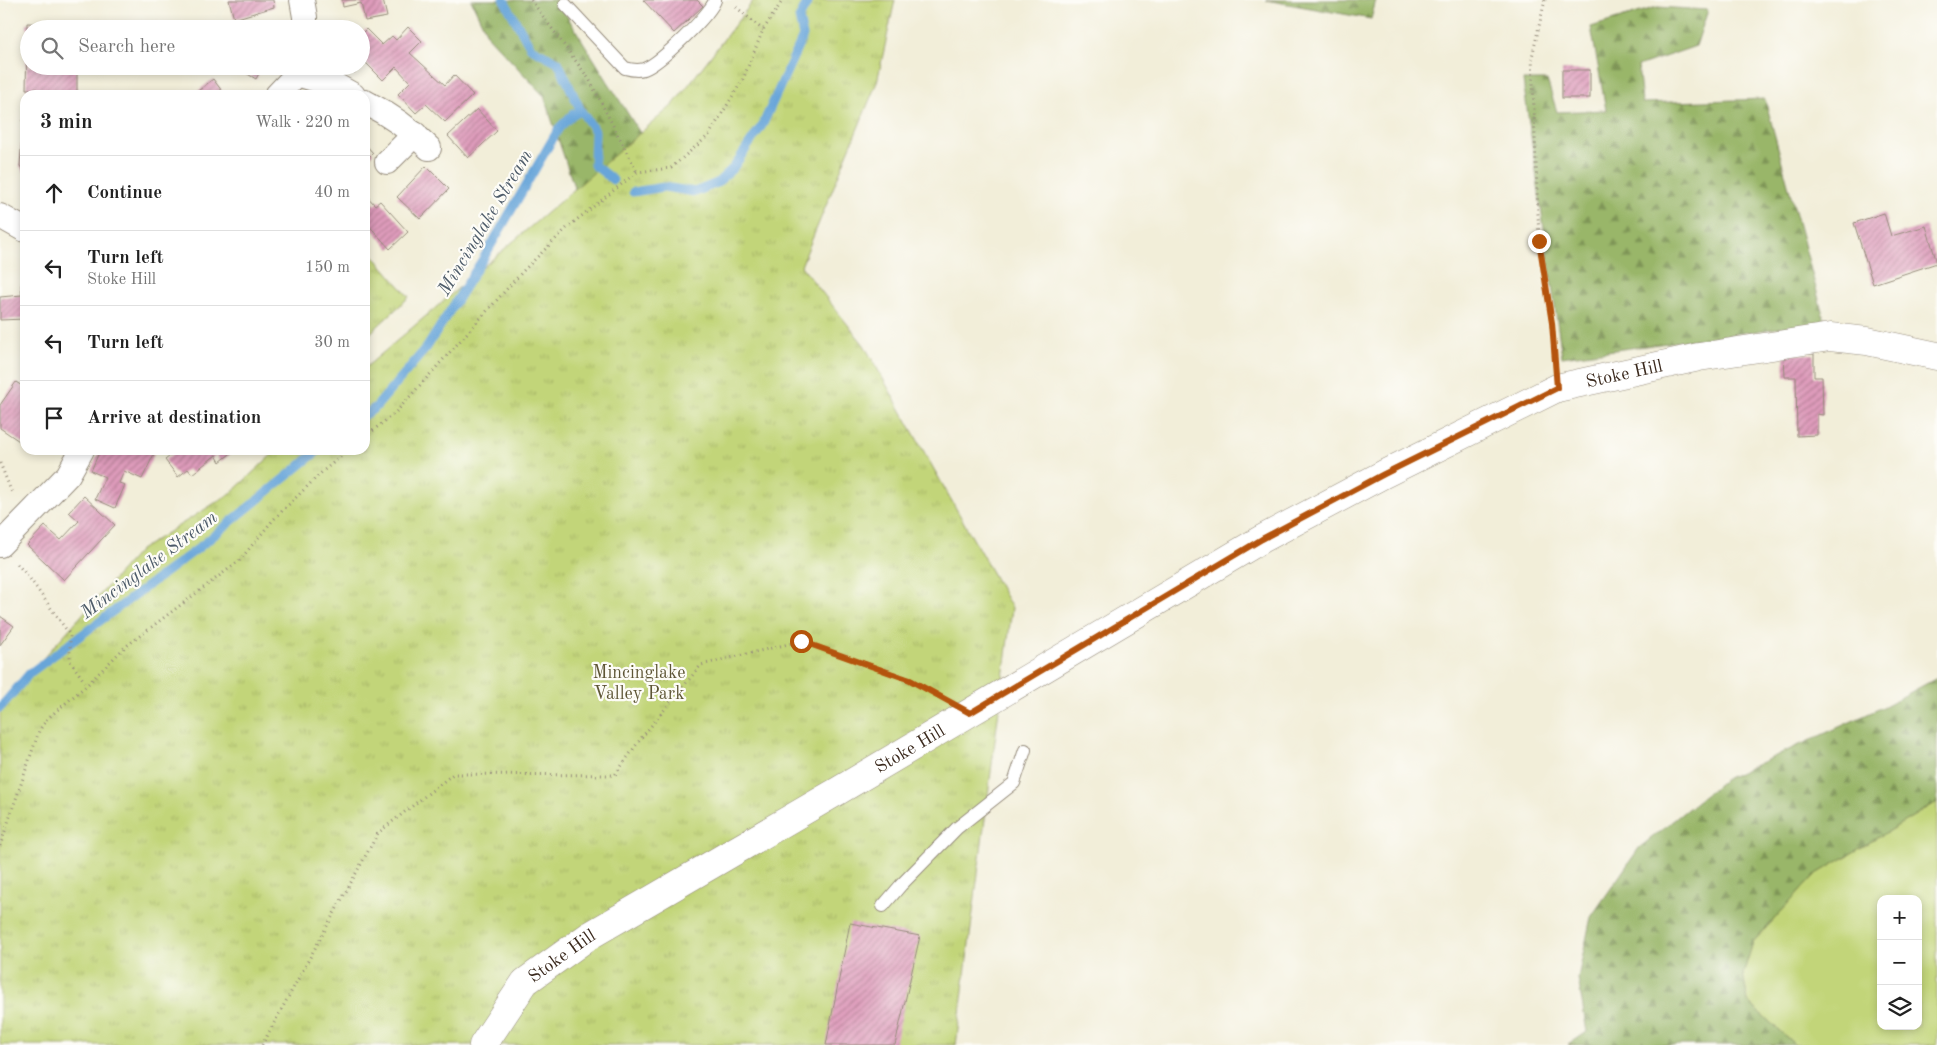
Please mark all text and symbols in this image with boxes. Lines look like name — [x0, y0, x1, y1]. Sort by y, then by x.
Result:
search box — [20, 20, 370, 75]
icon: search — [38, 34, 66, 62]
text: Search here — [78, 38, 175, 57]
text: 3 min — [40, 112, 93, 133]
text: Walk · 220 m — [255, 115, 350, 131]
water label: Mincinglake Stream — [435, 147, 537, 300]
icon: ahead — [40, 179, 68, 207]
text: Continue — [87, 184, 162, 203]
text: 40 m — [314, 185, 350, 201]
route end — [1528, 230, 1551, 253]
text: Turn left — [87, 249, 164, 268]
icon: left — [40, 254, 68, 282]
text: 150 m — [305, 260, 350, 276]
text: Stoke Hill — [87, 272, 156, 288]
icon: left — [40, 329, 68, 357]
text: Turn left — [87, 334, 164, 353]
text: 30 m — [314, 335, 350, 351]
street label: Stoke Hill — [1584, 357, 1664, 391]
icon: arrive — [40, 404, 68, 432]
text: Arrive at destination — [87, 409, 261, 428]
water label: Mincinglake Stream — [77, 508, 222, 624]
route start — [790, 630, 813, 653]
park label: Mincinglake Valley Park — [592, 664, 686, 703]
street label: Stoke Hill — [872, 722, 948, 777]
map controls — [1877, 895, 1922, 1030]
button: + — [1877, 895, 1922, 940]
street label: Stoke Hill — [525, 926, 599, 986]
button: − — [1877, 940, 1922, 985]
button: layers — [1877, 985, 1922, 1030]

